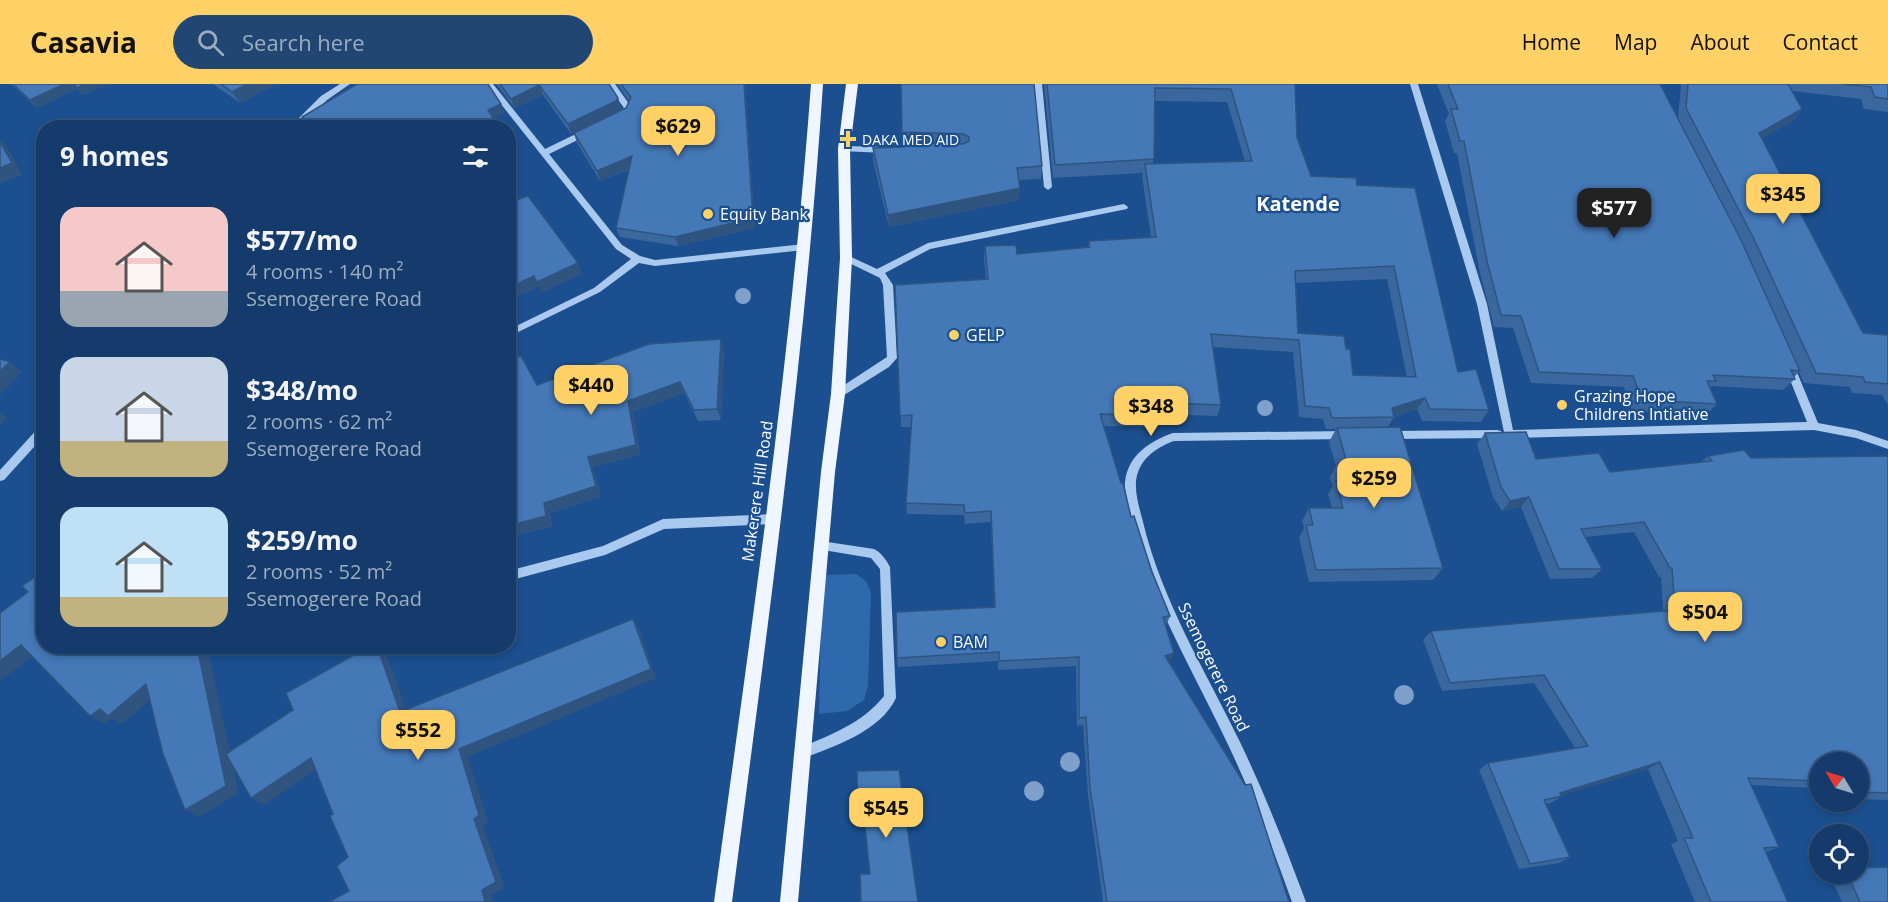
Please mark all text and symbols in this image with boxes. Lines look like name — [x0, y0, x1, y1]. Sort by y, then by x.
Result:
search box — [173, 15, 593, 69]
text: Casavia — [30, 23, 137, 61]
icon: search — [194, 26, 227, 59]
text: Search here — [242, 27, 365, 57]
text: Home — [1522, 28, 1581, 56]
text: Map — [1614, 28, 1657, 56]
text: About — [1690, 28, 1750, 56]
text: Contact — [1783, 28, 1858, 56]
pin: $629 — [642, 106, 714, 157]
text: $629 — [655, 112, 701, 139]
marker: DAKA MED AID — [839, 130, 857, 148]
place label: DAKA MED AID — [862, 130, 959, 149]
text: 9 homes — [60, 138, 169, 174]
icon: filters — [459, 140, 492, 173]
pin: $345 — [1747, 174, 1819, 225]
text: $345 — [1760, 180, 1806, 207]
pin: $577 — [1578, 188, 1650, 239]
district label: Katende — [1256, 190, 1340, 217]
text: $577 — [1591, 194, 1637, 221]
place label: Equity Bank — [720, 203, 808, 225]
marker: Equity Bank — [701, 207, 715, 221]
text: $577/mo — [246, 222, 358, 258]
icon: home — [108, 231, 180, 303]
text: 4 rooms · 140 m² — [246, 258, 404, 285]
text: Ssemogerere Road — [246, 285, 422, 312]
place label: GELP — [966, 324, 1005, 346]
marker: GELP — [947, 328, 961, 342]
pin: $440 — [555, 365, 627, 416]
text: $440 — [568, 371, 614, 398]
text: $348/mo — [246, 372, 358, 408]
icon: home — [108, 381, 180, 453]
place label: Grazing Hope Childrens Intiative — [1574, 385, 1709, 425]
pin: $348 — [1115, 386, 1187, 437]
text: $348 — [1128, 392, 1174, 419]
marker: Grazing Hope Childrens Intiative — [1555, 398, 1569, 412]
text: 2 rooms · 62 m² — [246, 408, 392, 435]
street label: Makerere Hill Road — [736, 419, 778, 563]
text: Ssemogerere Road — [246, 435, 422, 462]
pin: $259 — [1338, 458, 1410, 509]
text: $259 — [1351, 464, 1397, 491]
text: $259/mo — [246, 522, 358, 558]
icon: home — [108, 531, 180, 603]
text: 2 rooms · 52 m² — [246, 558, 392, 585]
text: Ssemogerere Road — [246, 585, 422, 612]
pin: $504 — [1669, 592, 1741, 643]
text: $504 — [1682, 598, 1728, 625]
street label: Ssemogerere Road — [1173, 599, 1255, 735]
place label: BAM — [953, 631, 988, 653]
marker: BAM — [934, 635, 948, 649]
pin: $552 — [382, 710, 454, 761]
text: $552 — [395, 716, 441, 743]
north arrow — [1809, 752, 1869, 812]
map controls — [1809, 752, 1869, 884]
pin: $545 — [850, 788, 922, 839]
text: $545 — [863, 794, 909, 821]
button: locate — [1809, 824, 1869, 884]

